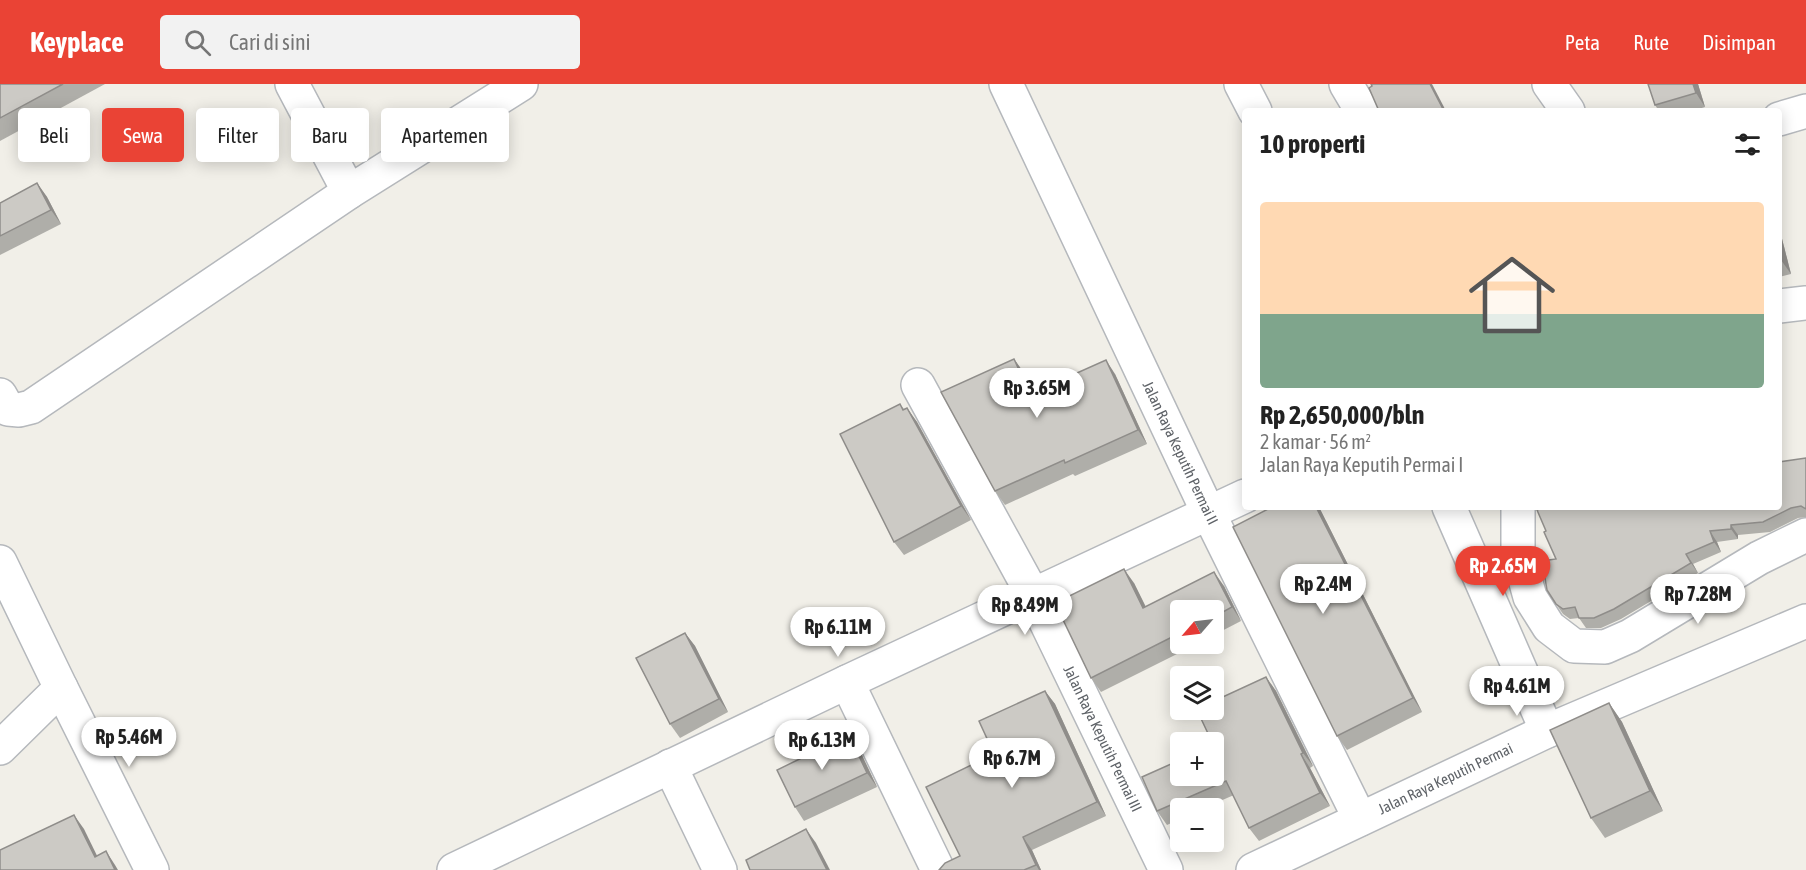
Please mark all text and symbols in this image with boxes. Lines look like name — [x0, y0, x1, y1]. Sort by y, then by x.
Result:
search box — [160, 15, 580, 69]
text: Keyplace — [30, 26, 124, 58]
icon: search — [181, 26, 214, 59]
text: Cari di sini — [229, 29, 311, 55]
text: Peta — [1565, 30, 1600, 54]
text: Rute — [1633, 30, 1669, 54]
text: Disimpan — [1702, 30, 1776, 54]
chip: Beli — [18, 108, 90, 162]
chip: Sewa — [102, 108, 184, 162]
chip: Filter — [196, 108, 279, 162]
chip: Baru — [291, 108, 369, 162]
chip: Apartemen — [381, 108, 509, 162]
icon: filters — [1731, 128, 1764, 161]
text: 10 properti — [1260, 129, 1365, 159]
icon: home — [1458, 241, 1566, 349]
pin: Rp 3.65M — [975, 368, 1099, 419]
text: Rp 3.65M — [1003, 376, 1071, 399]
street label: Jalan Raya Keputih Permai II — [1140, 378, 1222, 527]
text: Rp 2,650,000/bln — [1260, 400, 1424, 430]
text: 2 kamar · 56 m² — [1260, 430, 1371, 453]
text: Jalan Raya Keputih Permai I — [1260, 453, 1463, 476]
pin: Rp 2.65M — [1441, 546, 1565, 597]
text: Rp 2.65M — [1469, 554, 1537, 577]
pin: Rp 2.4M — [1268, 564, 1378, 615]
text: Rp 2.4M — [1294, 572, 1352, 595]
pin: Rp 7.28M — [1636, 574, 1760, 625]
text: Rp 7.28M — [1664, 582, 1732, 605]
pin: Rp 8.49M — [963, 585, 1087, 636]
text: Rp 8.49M — [991, 593, 1059, 616]
north arrow — [1170, 600, 1224, 654]
map controls — [1170, 600, 1224, 852]
pin: Rp 6.11M — [776, 607, 900, 658]
text: Rp 6.11M — [804, 615, 872, 638]
street label: Jalan Raya Keputih Permai III — [1060, 663, 1145, 814]
button: layers — [1170, 666, 1224, 720]
pin: Rp 4.61M — [1455, 666, 1579, 717]
text: Rp 4.61M — [1483, 674, 1551, 697]
pin: Rp 5.46M — [67, 717, 191, 768]
pin: Rp 6.13M — [760, 720, 884, 771]
text: Rp 5.46M — [95, 725, 163, 748]
text: Rp 6.13M — [788, 728, 856, 751]
button: + — [1170, 732, 1224, 786]
pin: Rp 6.7M — [957, 738, 1067, 789]
street label: Jalan Raya Keputih Permai — [1375, 739, 1515, 818]
text: Rp 6.7M — [983, 746, 1041, 769]
button: − — [1170, 798, 1224, 852]

